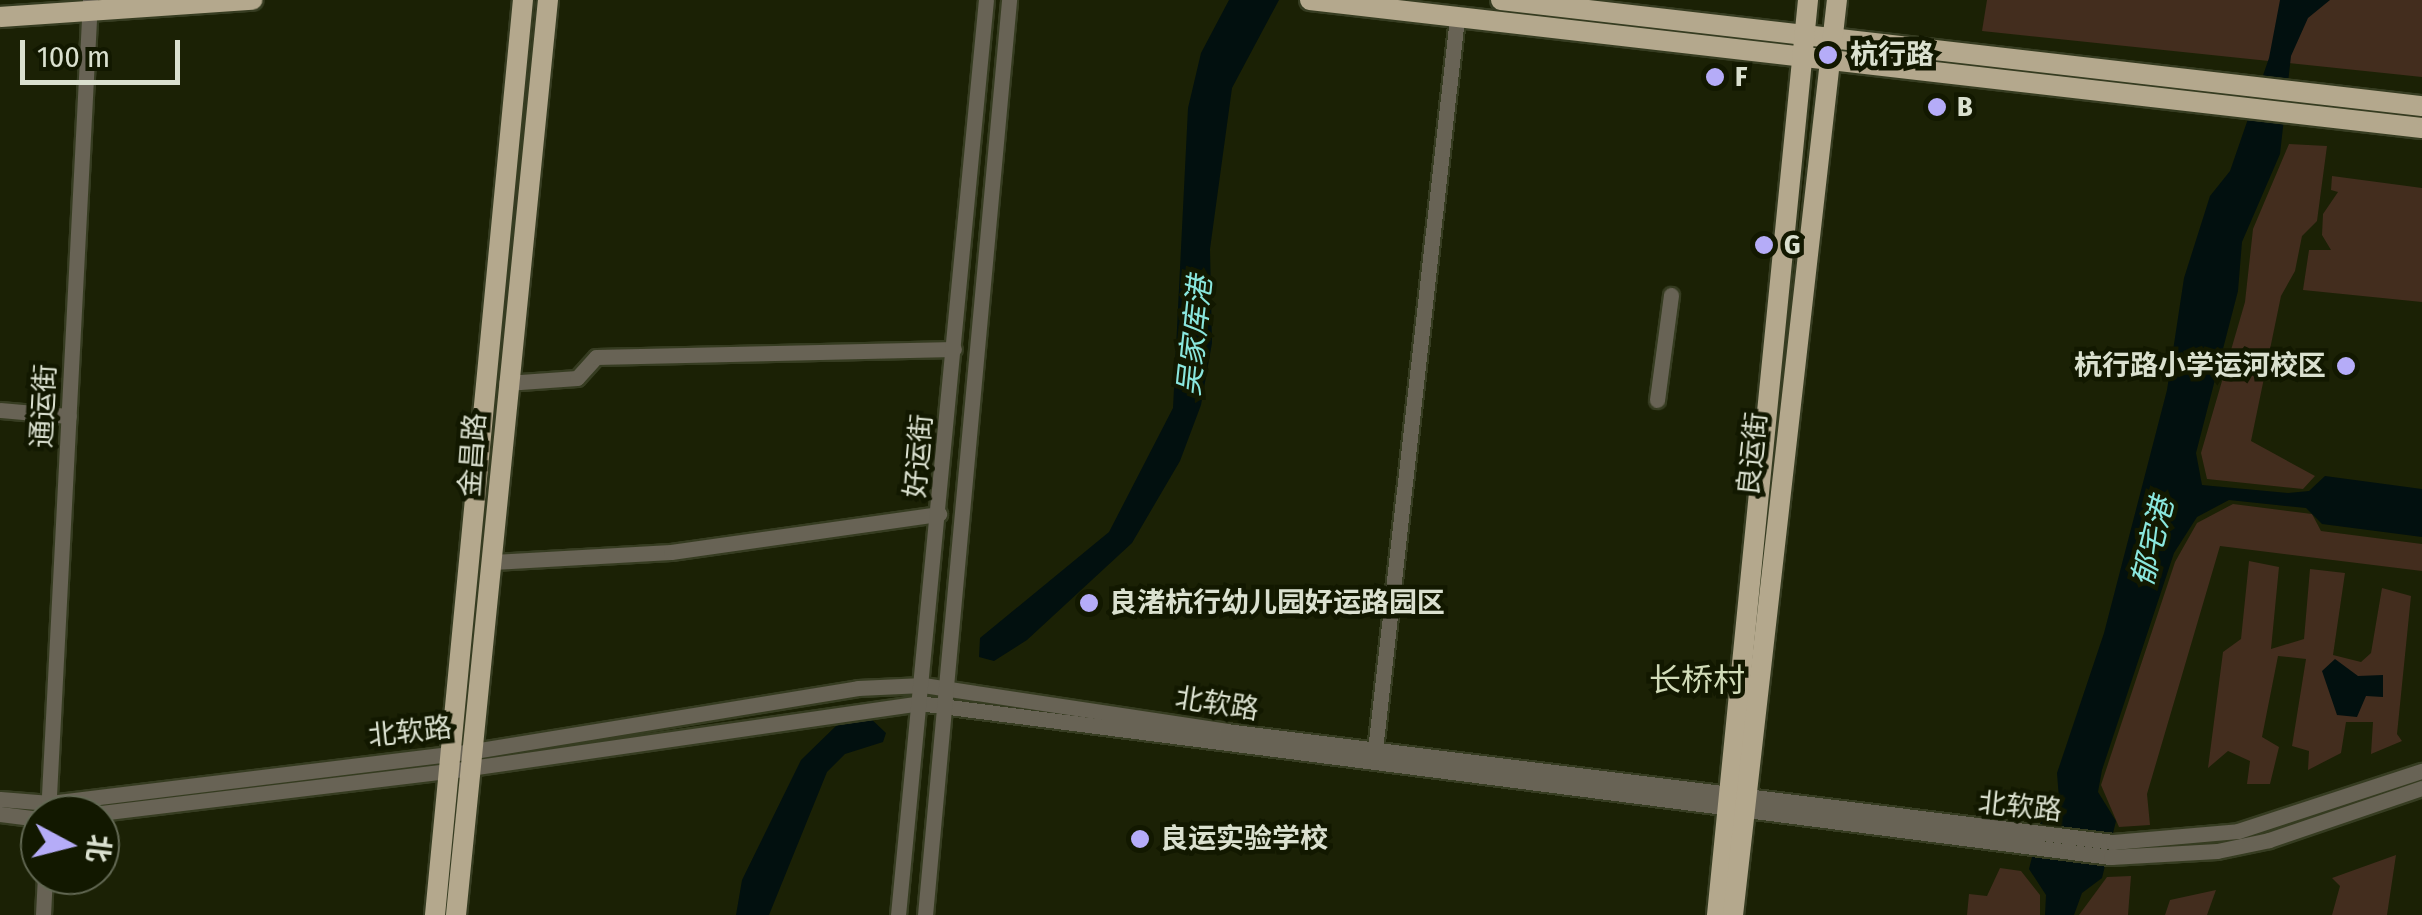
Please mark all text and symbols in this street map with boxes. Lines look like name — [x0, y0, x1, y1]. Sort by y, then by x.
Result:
scale bar — [25, 20, 185, 82]
place label: 杭行路 — [1850, 38, 1934, 72]
text: 100 m — [37, 39, 110, 75]
marker: 杭行路 — [1815, 42, 1841, 68]
place label: F — [1735, 60, 1747, 94]
marker: F — [1704, 66, 1726, 88]
place label: B — [1957, 90, 1973, 124]
marker: B — [1926, 96, 1948, 118]
place label: G — [1784, 228, 1801, 262]
marker: G — [1753, 234, 1775, 256]
water label: 吴家库港 — [1171, 274, 1219, 398]
place label: 杭行路小学运河校区 — [2074, 349, 2326, 383]
marker: 杭行路小学运河校区 — [2335, 355, 2357, 377]
street label: 通运街 — [25, 363, 63, 449]
street label: 良运街 — [1732, 410, 1774, 498]
street label: 金昌路 — [453, 412, 493, 498]
street label: 好运街 — [899, 413, 939, 499]
water label: 郁宅港 — [2125, 494, 2181, 590]
place label: 良渚杭行幼儿园好运路园区 — [1109, 586, 1445, 620]
marker: 良渚杭行幼儿园好运路园区 — [1078, 592, 1100, 614]
district label: 长桥村 — [1649, 661, 1745, 699]
street label: 北软路 — [1173, 681, 1261, 727]
street label: 北软路 — [366, 711, 454, 753]
street label: 北软路 — [1976, 786, 2064, 828]
north arrow — [20, 795, 120, 895]
place label: 良运实验学校 — [1160, 822, 1328, 856]
marker: 良运实验学校 — [1129, 828, 1151, 850]
text: 北 — [80, 833, 116, 864]

